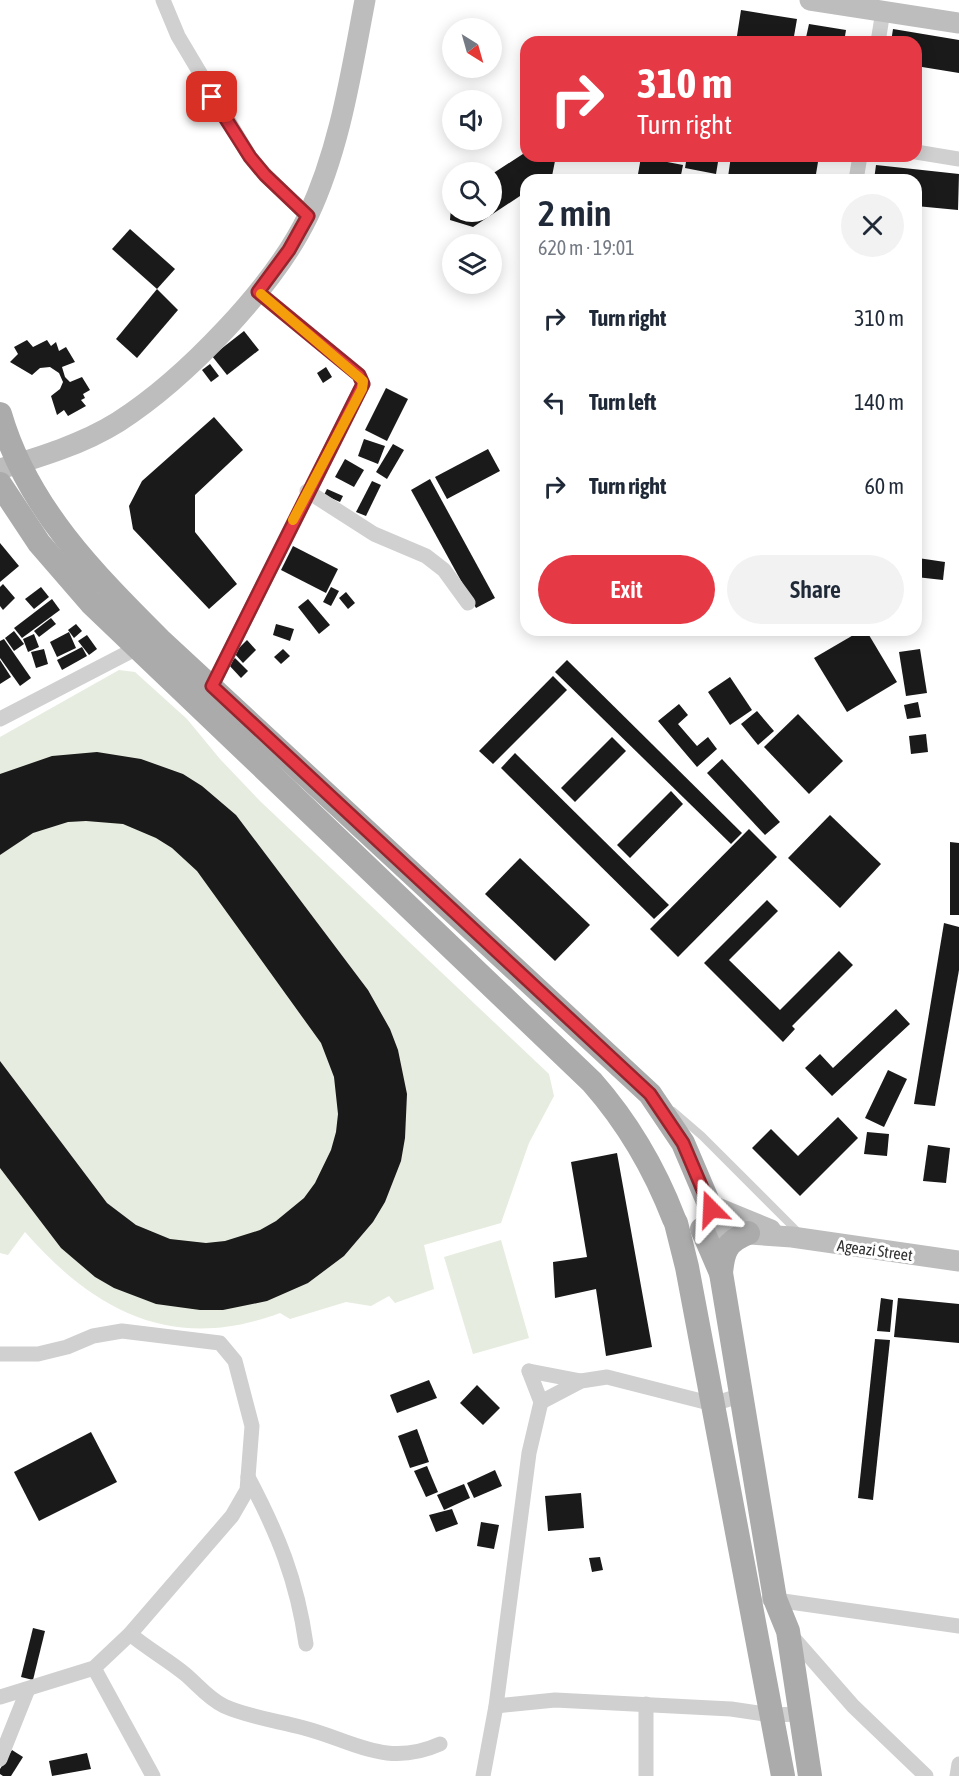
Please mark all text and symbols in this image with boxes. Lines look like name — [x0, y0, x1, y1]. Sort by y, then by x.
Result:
north arrow — [442, 18, 502, 78]
map controls — [442, 18, 502, 294]
text: 310 m — [637, 59, 732, 107]
icon: right — [538, 60, 616, 138]
pin — [186, 71, 237, 122]
icon: arrive — [195, 80, 228, 113]
button: sound — [442, 90, 502, 150]
text: Turn right — [637, 109, 732, 140]
button: search — [442, 162, 502, 222]
text: 2 min — [538, 192, 612, 234]
button: close — [841, 194, 904, 257]
button: layers — [442, 234, 502, 294]
text: 620 m · 19:01 — [538, 236, 635, 259]
icon: right — [538, 302, 571, 335]
text: Turn right — [589, 305, 666, 331]
text: 310 m — [854, 305, 904, 331]
icon: left — [538, 386, 571, 419]
text: Turn left — [589, 389, 656, 415]
text: 140 m — [854, 389, 904, 415]
icon: right — [538, 470, 571, 503]
text: Turn right — [589, 473, 666, 499]
text: 60 m — [864, 473, 904, 499]
button: Exit — [538, 555, 715, 624]
button: Share — [727, 555, 904, 624]
position arrow — [679, 1177, 743, 1241]
street label: Ageazi Street — [836, 1236, 914, 1265]

